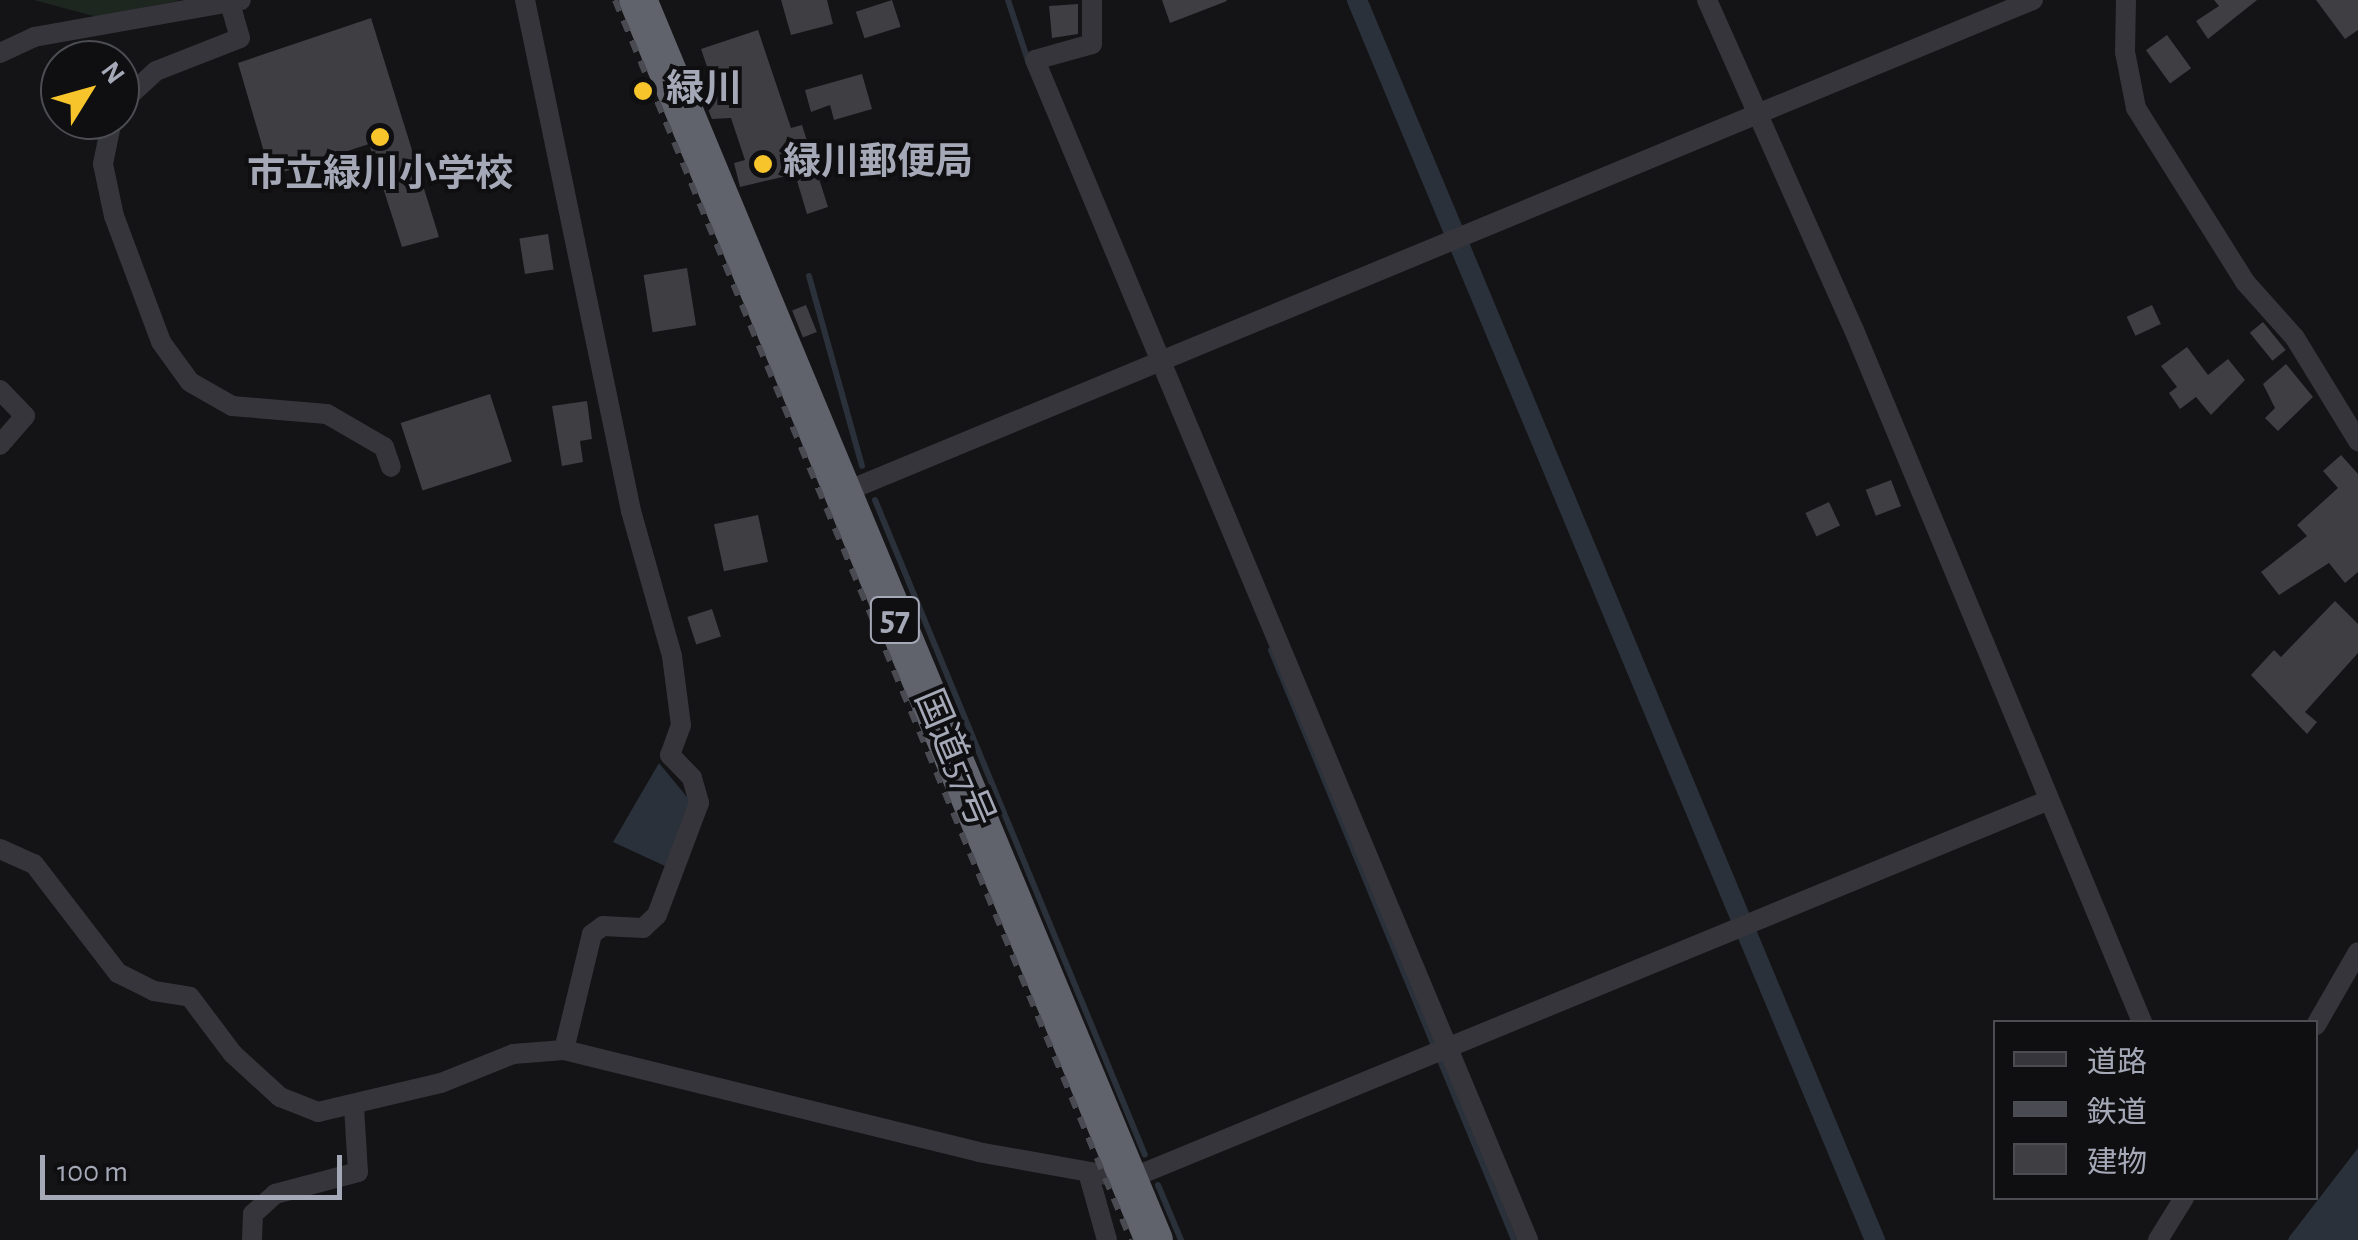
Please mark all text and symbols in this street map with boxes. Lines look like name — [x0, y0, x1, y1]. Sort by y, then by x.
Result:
north arrow — [40, 40, 140, 140]
text: N — [95, 57, 129, 89]
place label: 緑川 — [666, 68, 742, 114]
marker: 緑川 — [630, 78, 656, 104]
marker: 市立緑川小学校 — [369, 126, 391, 148]
place label: 緑川郵便局 — [783, 141, 973, 187]
place label: 市立緑川小学校 — [247, 153, 513, 199]
marker: 緑川郵便局 — [752, 153, 774, 175]
road number: 57 — [868, 590, 922, 650]
street label: 国道57号 — [904, 683, 1002, 835]
legend — [1993, 1020, 2318, 1200]
text: 道路 — [2087, 1048, 2147, 1078]
text: 鉄道 — [2087, 1098, 2147, 1128]
scale bar — [45, 1135, 348, 1197]
text: 建物 — [2087, 1148, 2147, 1178]
text: 100 m — [57, 1157, 128, 1187]

